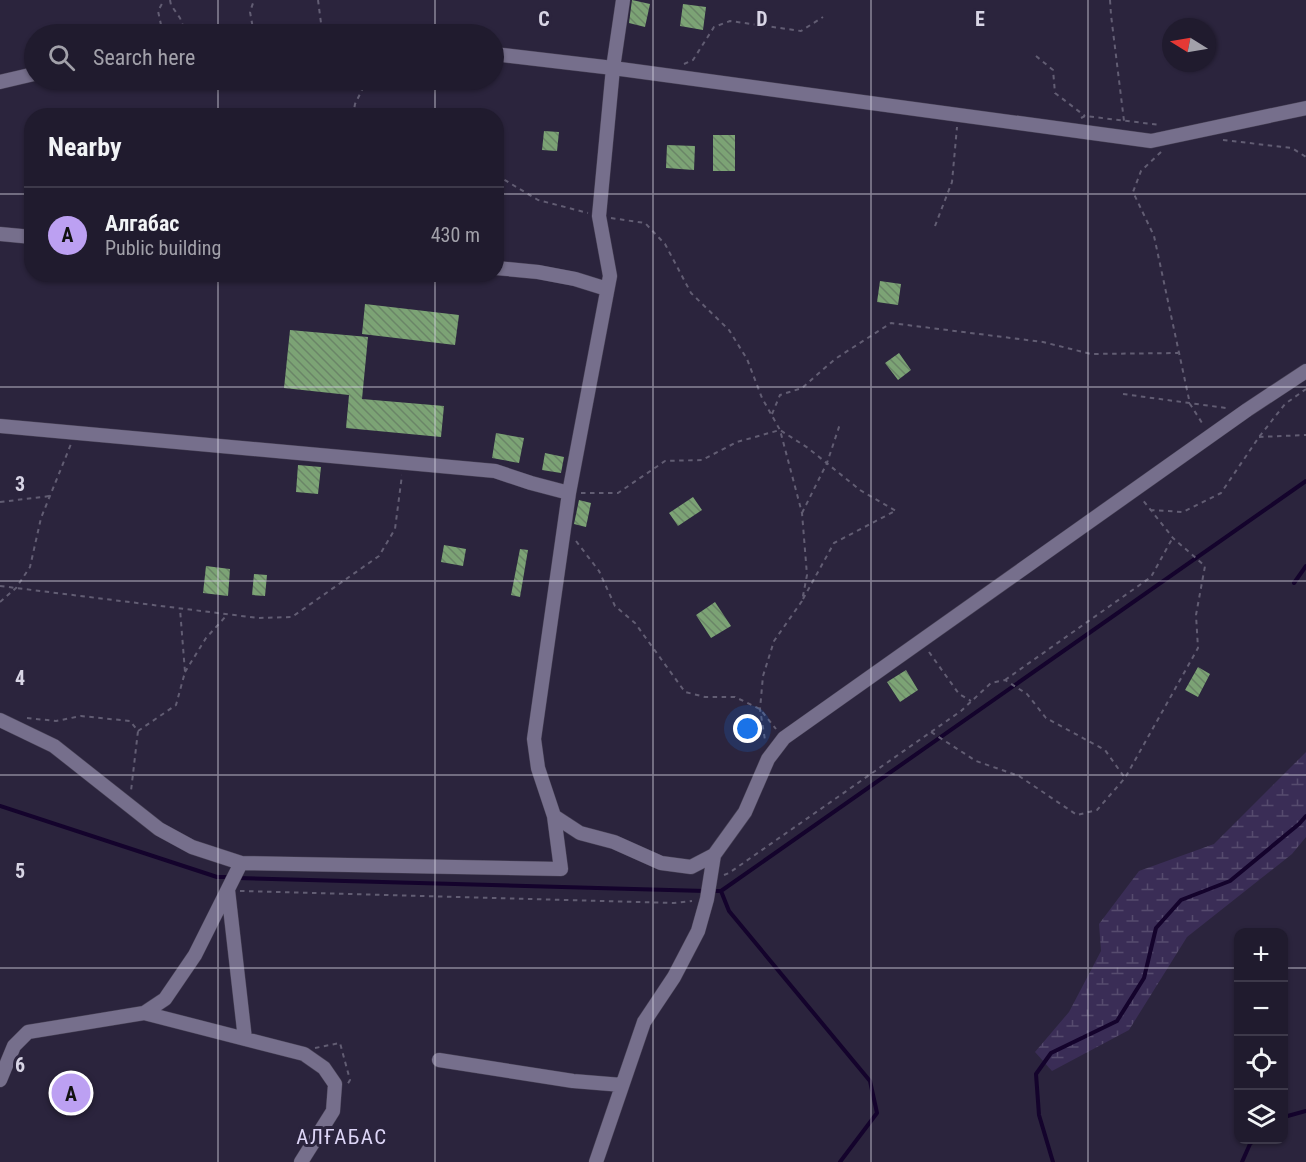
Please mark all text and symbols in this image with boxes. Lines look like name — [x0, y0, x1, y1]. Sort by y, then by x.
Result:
text: C — [538, 7, 550, 31]
text: D — [756, 7, 768, 31]
text: E — [975, 7, 985, 31]
north arrow — [1162, 18, 1216, 72]
search box — [24, 24, 504, 90]
icon: search — [45, 41, 78, 74]
text: Search here — [93, 45, 195, 70]
text: Nearby — [48, 132, 122, 162]
text: Алгабас — [105, 211, 179, 236]
text: A — [62, 223, 73, 247]
text: 430 m — [431, 223, 480, 247]
text: Public building — [105, 236, 221, 260]
text: 3 — [15, 472, 25, 496]
text: 4 — [15, 666, 25, 690]
your location — [733, 714, 762, 743]
text: 5 — [15, 859, 25, 883]
map controls — [1234, 928, 1288, 1144]
button: + — [1234, 928, 1288, 982]
button: − — [1234, 982, 1288, 1036]
button: locate — [1234, 1036, 1288, 1090]
text: 6 — [15, 1053, 25, 1077]
pin: A — [52, 1070, 90, 1116]
button: layers — [1234, 1090, 1288, 1144]
district label: АЛҒАБАС — [296, 1125, 388, 1149]

